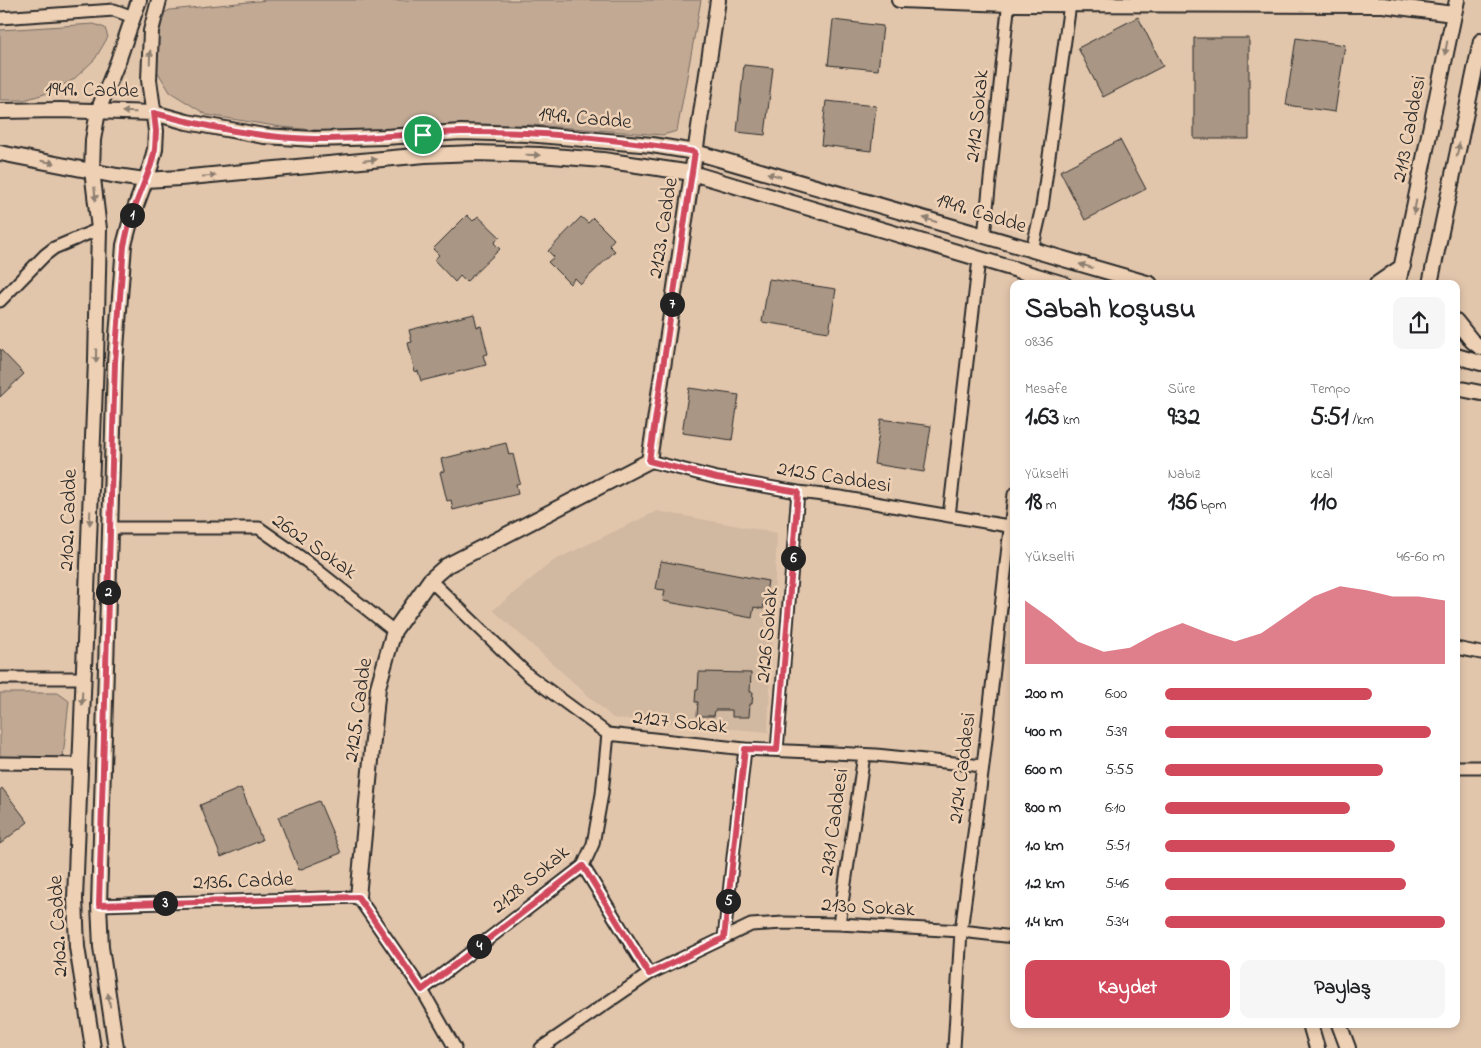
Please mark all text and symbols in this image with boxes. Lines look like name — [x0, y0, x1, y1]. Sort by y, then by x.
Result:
one-way arrow — [1442, 40, 1450, 56]
one-way arrow — [146, 48, 154, 64]
street label: 2112 Sokak — [958, 67, 998, 164]
street label: 2113 Caddesi — [1385, 73, 1435, 185]
street label: 1949. Cadde — [45, 75, 140, 107]
street label: 1949. Cadde — [537, 100, 633, 138]
one-way arrow — [120, 107, 136, 115]
pin — [402, 114, 444, 156]
icon: arrive — [409, 121, 437, 149]
one-way arrow — [1454, 143, 1462, 158]
one-way arrow — [525, 151, 541, 159]
one-way arrow — [363, 156, 379, 164]
one-way arrow — [40, 159, 56, 167]
one-way arrow — [766, 170, 781, 178]
one-way arrow — [201, 171, 217, 179]
street label: 2123. Cadde — [641, 175, 687, 281]
one-way arrow — [91, 186, 99, 202]
street label: 1949. Cadde — [932, 186, 1031, 242]
one-way arrow — [1410, 199, 1418, 215]
pin: 1 — [120, 202, 144, 228]
text: 1 — [130, 205, 135, 226]
one-way arrow — [922, 215, 937, 223]
one-way arrow — [1078, 261, 1093, 269]
text: Sabah koşusu — [1025, 290, 1196, 331]
pin: 7 — [660, 292, 684, 316]
text: 7 — [670, 294, 675, 315]
button: share — [1393, 297, 1445, 349]
text: 08:36 — [1025, 330, 1053, 354]
one-way arrow — [92, 348, 100, 364]
text: Mesafe — [1025, 379, 1067, 400]
text: Süre — [1168, 379, 1195, 400]
text: Tempo — [1310, 379, 1350, 400]
text: 1.63 — [1025, 400, 1059, 436]
text: 9:32 — [1168, 400, 1200, 436]
text: 5:51 — [1310, 400, 1349, 436]
text: km — [1059, 410, 1080, 431]
text: /km — [1349, 410, 1374, 431]
street label: 2125 Caddesi — [775, 454, 893, 502]
text: Yükselti — [1025, 464, 1069, 485]
text: Nabız — [1168, 464, 1200, 485]
text: kcal — [1310, 464, 1333, 485]
street label: 2102. Cadde — [52, 468, 86, 572]
text: 18 — [1025, 485, 1042, 521]
text: 136 — [1168, 485, 1197, 521]
text: 110 — [1310, 485, 1337, 521]
text: m — [1042, 495, 1057, 516]
text: bpm — [1197, 495, 1226, 516]
street label: 2602 Sokak — [265, 507, 363, 588]
one-way arrow — [85, 511, 93, 527]
text: Yükselti — [1025, 545, 1075, 569]
text: 46–60 m — [1396, 545, 1445, 569]
pin: 6 — [780, 546, 806, 570]
text: 6 — [790, 548, 797, 569]
pin: 2 — [96, 580, 120, 604]
text: 2 — [105, 582, 112, 603]
street label: 2126 Sokak — [749, 585, 787, 684]
street label: 2125. Cadde — [337, 655, 381, 764]
text: 200 m — [1025, 682, 1063, 706]
text: 6:00 — [1105, 682, 1127, 706]
one-way arrow — [77, 690, 85, 706]
street label: 2127 Sokak — [631, 703, 730, 743]
street label: 2124 Caddesi — [941, 711, 985, 825]
text: 400 m — [1025, 720, 1062, 744]
text: 5:39 — [1105, 720, 1127, 744]
text: 600 m — [1025, 758, 1062, 782]
text: 5:55 — [1105, 758, 1134, 782]
street label: 2131 Caddesi — [813, 766, 857, 878]
text: 800 m — [1025, 796, 1061, 820]
text: 6:10 — [1105, 796, 1125, 820]
text: 1.0 km — [1025, 834, 1064, 858]
text: 5:51 — [1105, 834, 1130, 858]
street label: 2128 Sokak — [485, 838, 577, 922]
street label: 2136. Cadde — [192, 865, 294, 899]
text: 1.2 km — [1025, 872, 1065, 896]
text: 5:46 — [1105, 872, 1129, 896]
street label: 2102. Cadde — [41, 874, 77, 978]
pin: 5 — [716, 888, 740, 914]
pin: 3 — [152, 890, 178, 916]
text: 5 — [724, 891, 733, 912]
street label: 2130 Sokak — [820, 891, 916, 925]
text: 3 — [163, 893, 168, 914]
text: 1.4 km — [1025, 910, 1063, 934]
text: 5:34 — [1105, 910, 1129, 934]
pin: 4 — [466, 934, 492, 958]
text: 4 — [477, 936, 482, 957]
button: Kaydet — [1025, 960, 1230, 1018]
button: Paylaş — [1240, 960, 1445, 1018]
one-way arrow — [105, 991, 113, 1007]

